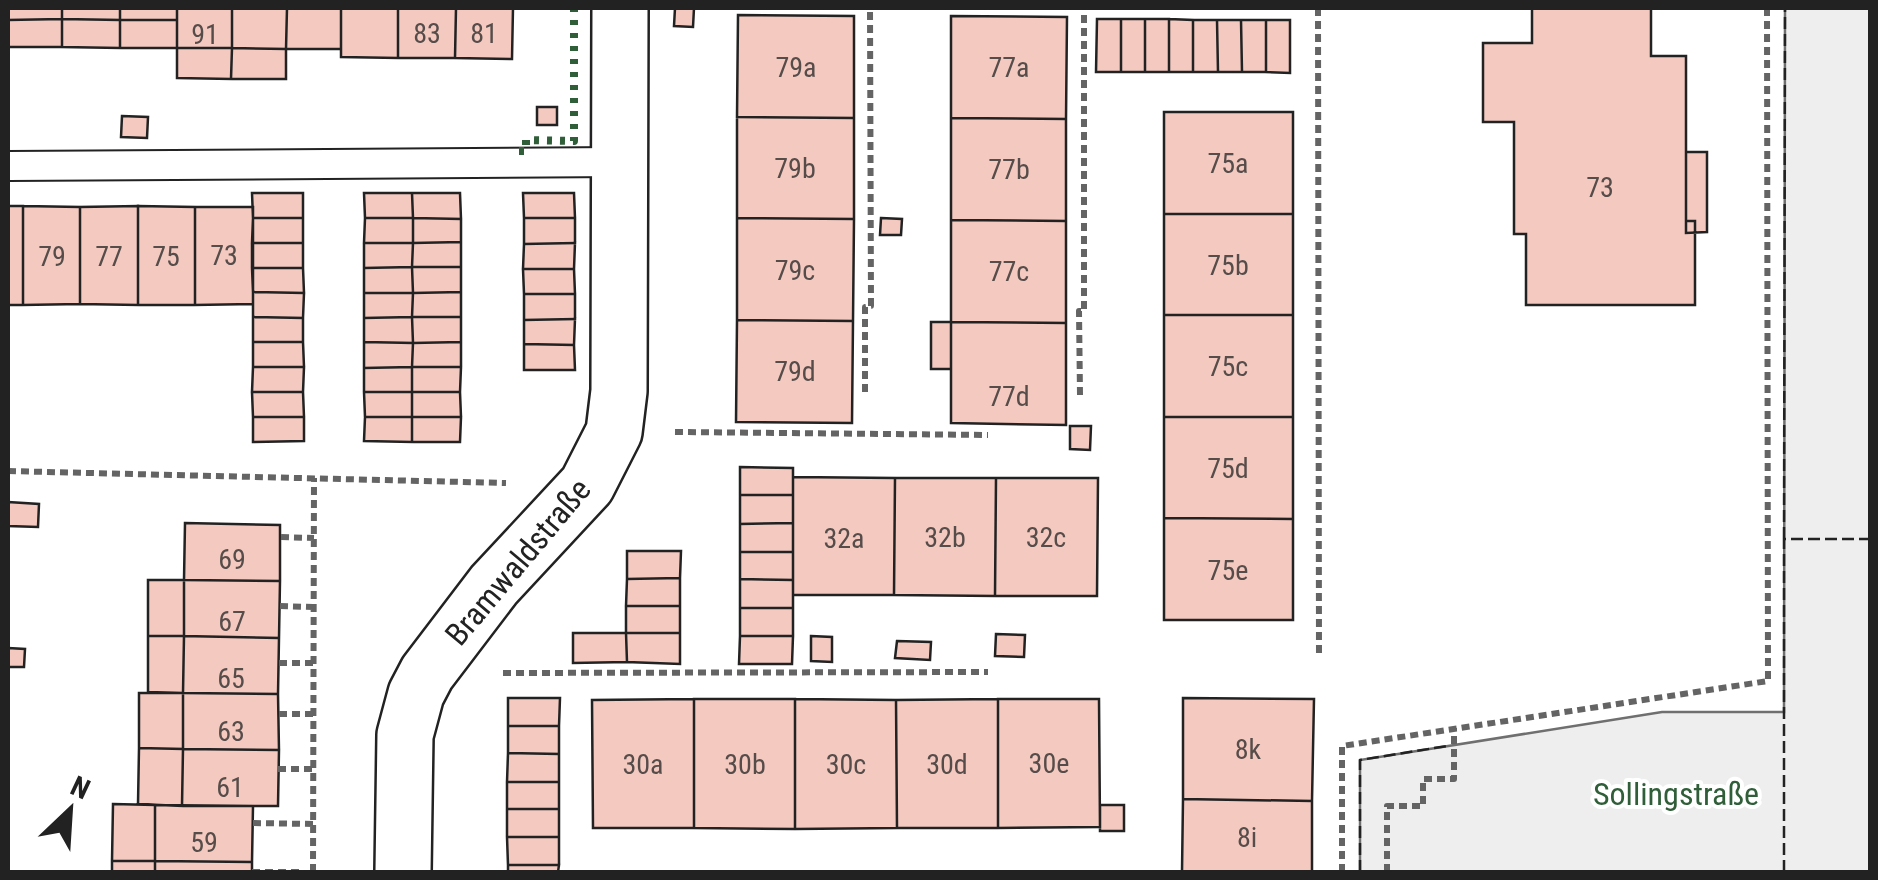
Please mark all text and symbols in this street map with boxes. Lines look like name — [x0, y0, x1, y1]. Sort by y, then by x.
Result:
house number: 83 — [413, 17, 441, 50]
house number: 81 — [470, 17, 498, 50]
house number: 91 — [191, 18, 219, 51]
house number: 79a — [775, 51, 817, 84]
house number: 77a — [988, 51, 1030, 84]
house number: 75a — [1207, 147, 1249, 180]
house number: 79b — [774, 152, 816, 185]
house number: 77b — [988, 153, 1030, 186]
house number: 73 — [1586, 171, 1614, 204]
house number: 73 — [210, 239, 238, 272]
house number: 79 — [38, 240, 66, 273]
house number: 77 — [95, 240, 123, 273]
house number: 75 — [152, 240, 180, 273]
house number: 75b — [1207, 249, 1249, 282]
house number: 79c — [775, 254, 815, 287]
house number: 77c — [989, 255, 1029, 288]
house number: 75c — [1208, 350, 1248, 383]
house number: 79d — [774, 355, 816, 388]
house number: 77d — [988, 380, 1030, 413]
house number: 75d — [1207, 452, 1249, 485]
street label: Bramwaldstraße — [437, 471, 599, 653]
house number: 32b — [924, 521, 966, 554]
house number: 32c — [1026, 521, 1066, 554]
house number: 32a — [823, 522, 865, 555]
house number: 69 — [218, 543, 246, 576]
house number: 75e — [1208, 554, 1248, 587]
house number: 67 — [218, 605, 246, 638]
house number: 65 — [217, 662, 245, 695]
house number: 63 — [217, 715, 245, 748]
house number: 8k — [1235, 733, 1262, 766]
house number: 30e — [1029, 747, 1069, 780]
house number: 30a — [622, 748, 664, 781]
house number: 30b — [724, 748, 766, 781]
house number: 30c — [826, 748, 866, 781]
house number: 30d — [926, 748, 968, 781]
north arrow — [20, 760, 120, 860]
text: N — [66, 769, 95, 806]
house number: 61 — [216, 771, 244, 804]
park label: Sollingstraße — [1593, 775, 1759, 813]
house number: 8i — [1237, 821, 1257, 854]
house number: 59 — [190, 826, 218, 859]

